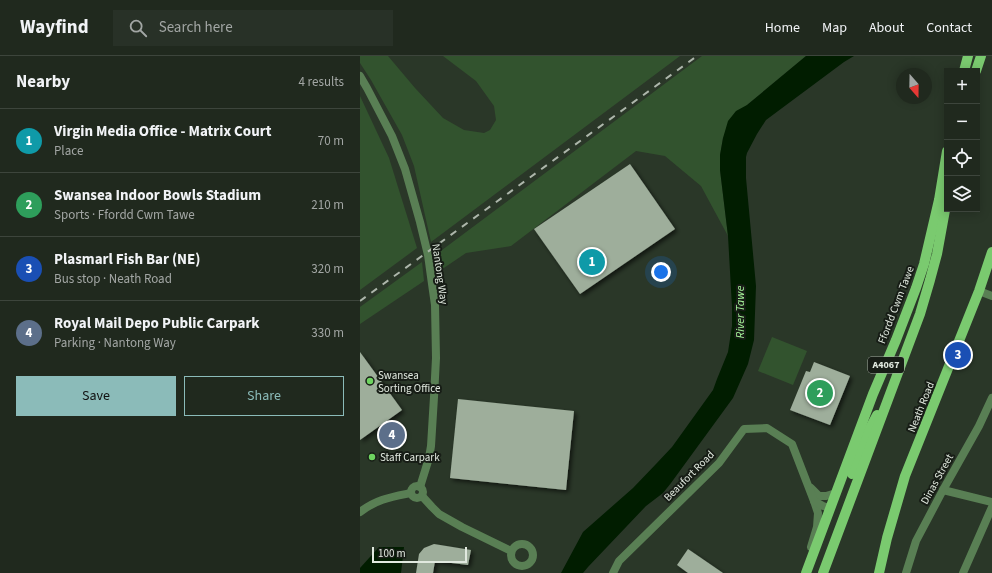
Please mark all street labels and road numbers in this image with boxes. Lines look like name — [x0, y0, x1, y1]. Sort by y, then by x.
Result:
street label: Nantong Way — [428, 243, 452, 305]
street label: Ffordd Cwm Tawe — [874, 264, 918, 346]
road number: A4067 — [868, 357, 904, 373]
street label: Neath Road — [904, 379, 938, 435]
street label: Beaufort Road — [660, 447, 718, 505]
street label: Dinas Street — [917, 451, 957, 507]

